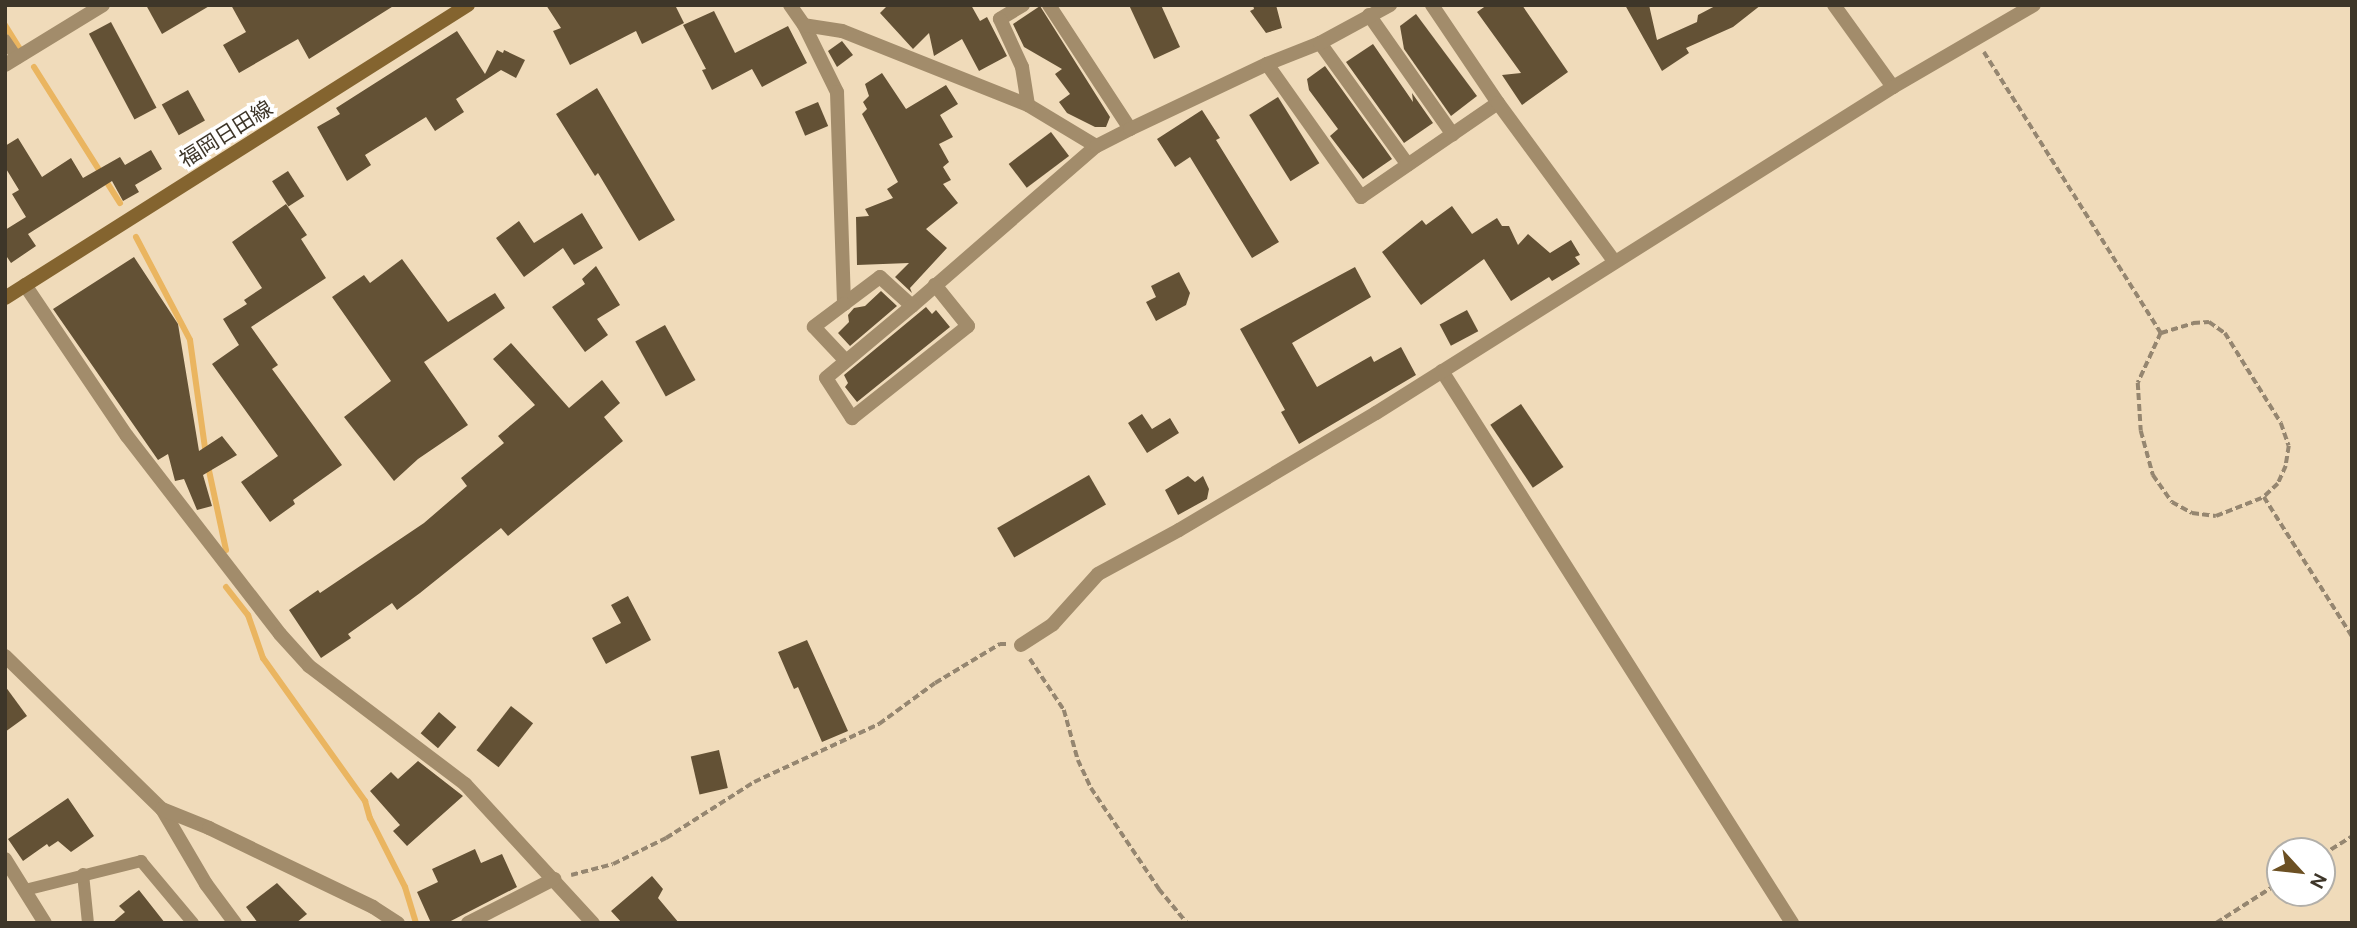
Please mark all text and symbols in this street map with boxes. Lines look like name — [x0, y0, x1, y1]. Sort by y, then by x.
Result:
street label: 福岡日田線 — [175, 95, 277, 173]
north arrow — [2266, 837, 2336, 907]
text: N — [2304, 869, 2333, 893]

